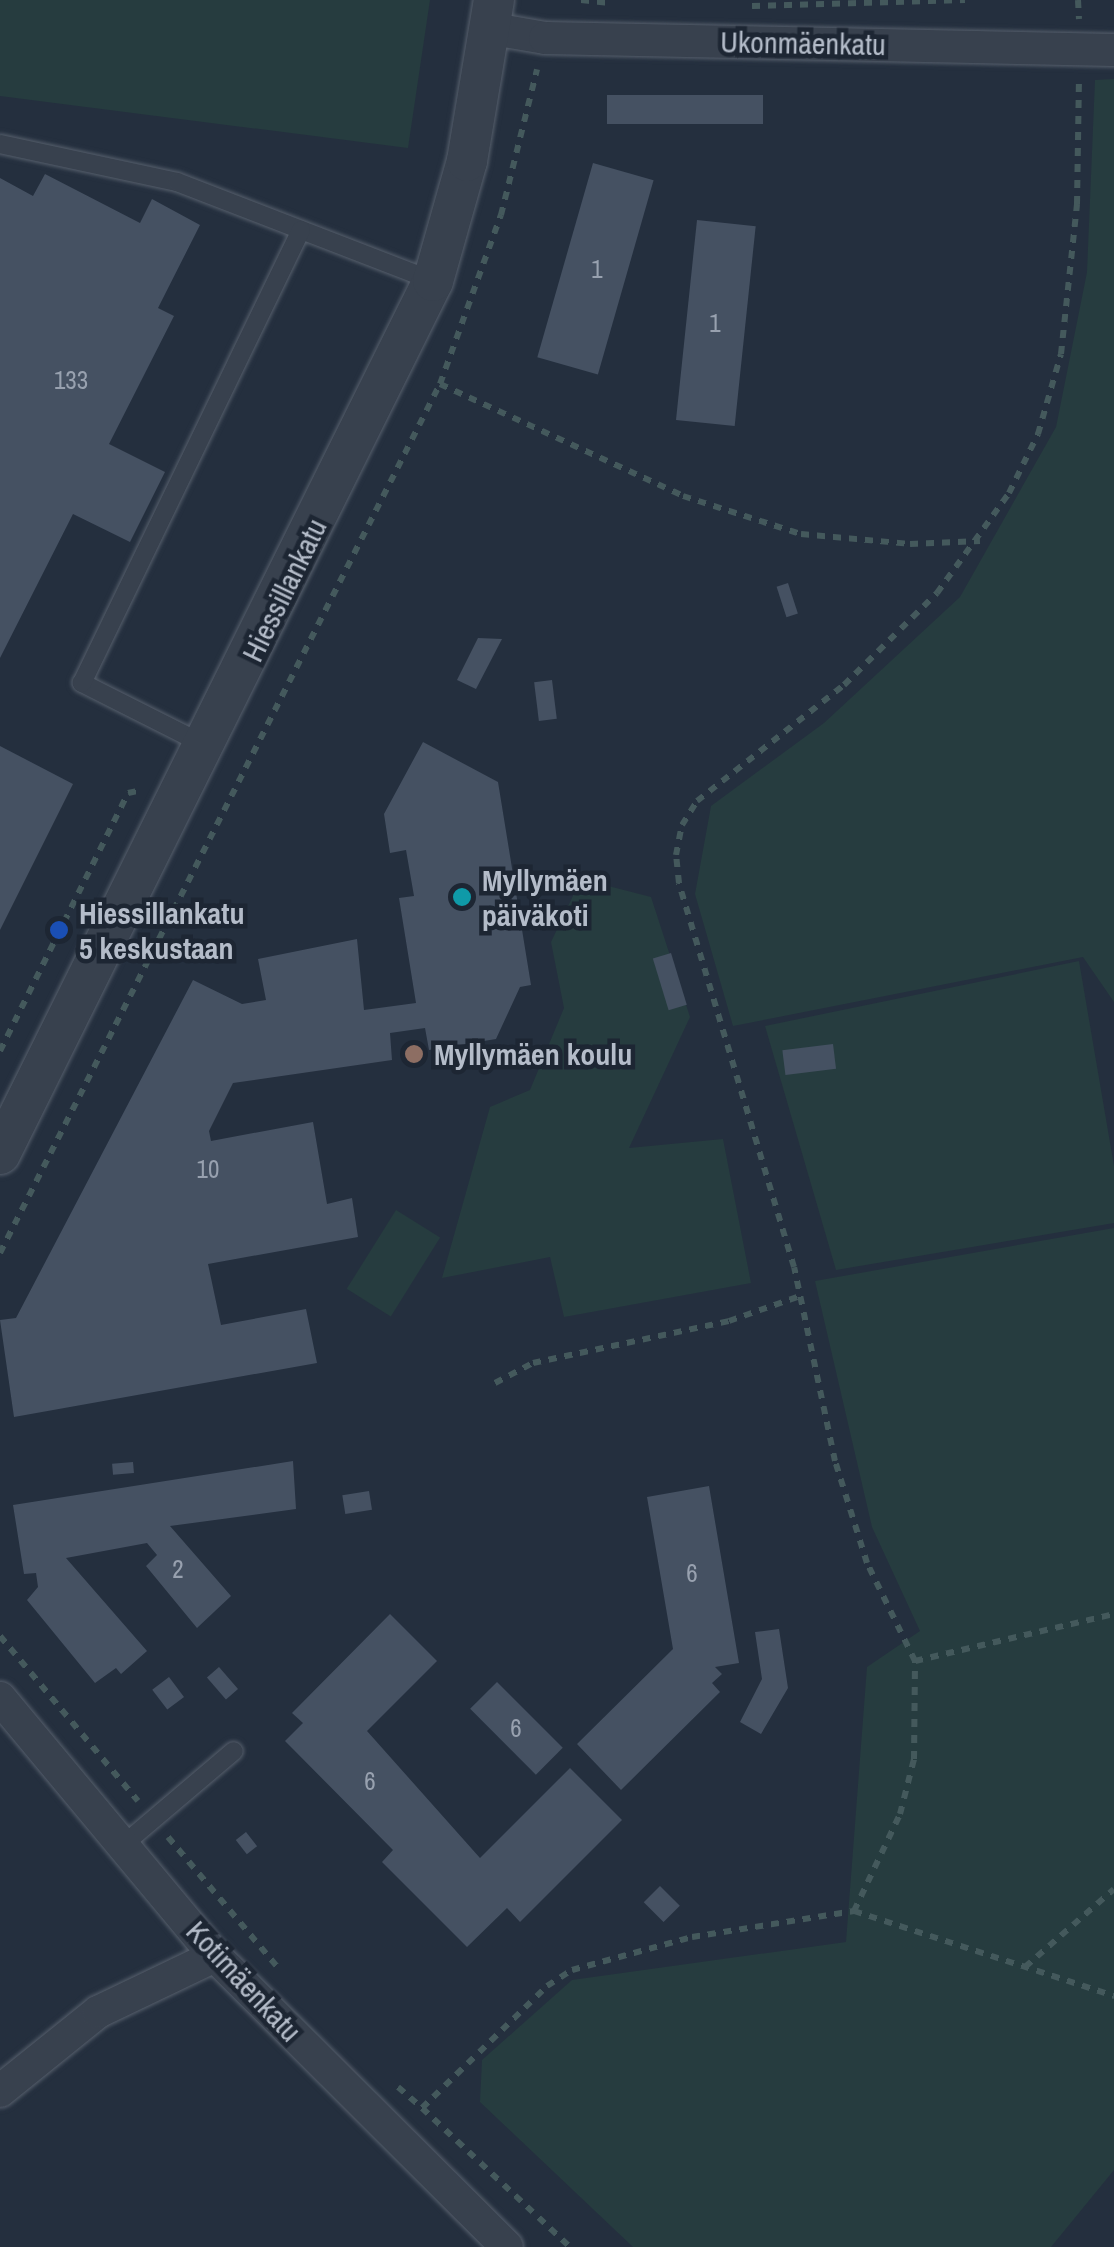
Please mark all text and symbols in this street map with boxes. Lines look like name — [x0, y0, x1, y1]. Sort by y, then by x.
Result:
street label: Ukonmäenkatu — [720, 24, 886, 62]
house number: 1 — [591, 254, 603, 284]
house number: 1 — [709, 308, 721, 338]
house number: 133 — [54, 365, 88, 395]
street label: Hiessillankatu — [234, 513, 334, 667]
place label: Myllymäen päiväkoti — [482, 862, 608, 932]
marker: Myllymäen päiväkoti — [451, 886, 473, 908]
place label: Hiessillankatu 5 keskustaan — [79, 895, 244, 966]
marker: Hiessillankatu 5 keskustaan — [48, 919, 70, 941]
place label: Myllymäen koulu — [434, 1036, 632, 1072]
marker: Myllymäen koulu — [403, 1043, 425, 1065]
house number: 10 — [197, 1154, 219, 1184]
house number: 2 — [172, 1554, 184, 1584]
house number: 6 — [686, 1558, 698, 1588]
house number: 6 — [510, 1713, 522, 1743]
house number: 6 — [364, 1766, 376, 1796]
street label: Kotimäenkatu — [179, 1913, 309, 2049]

